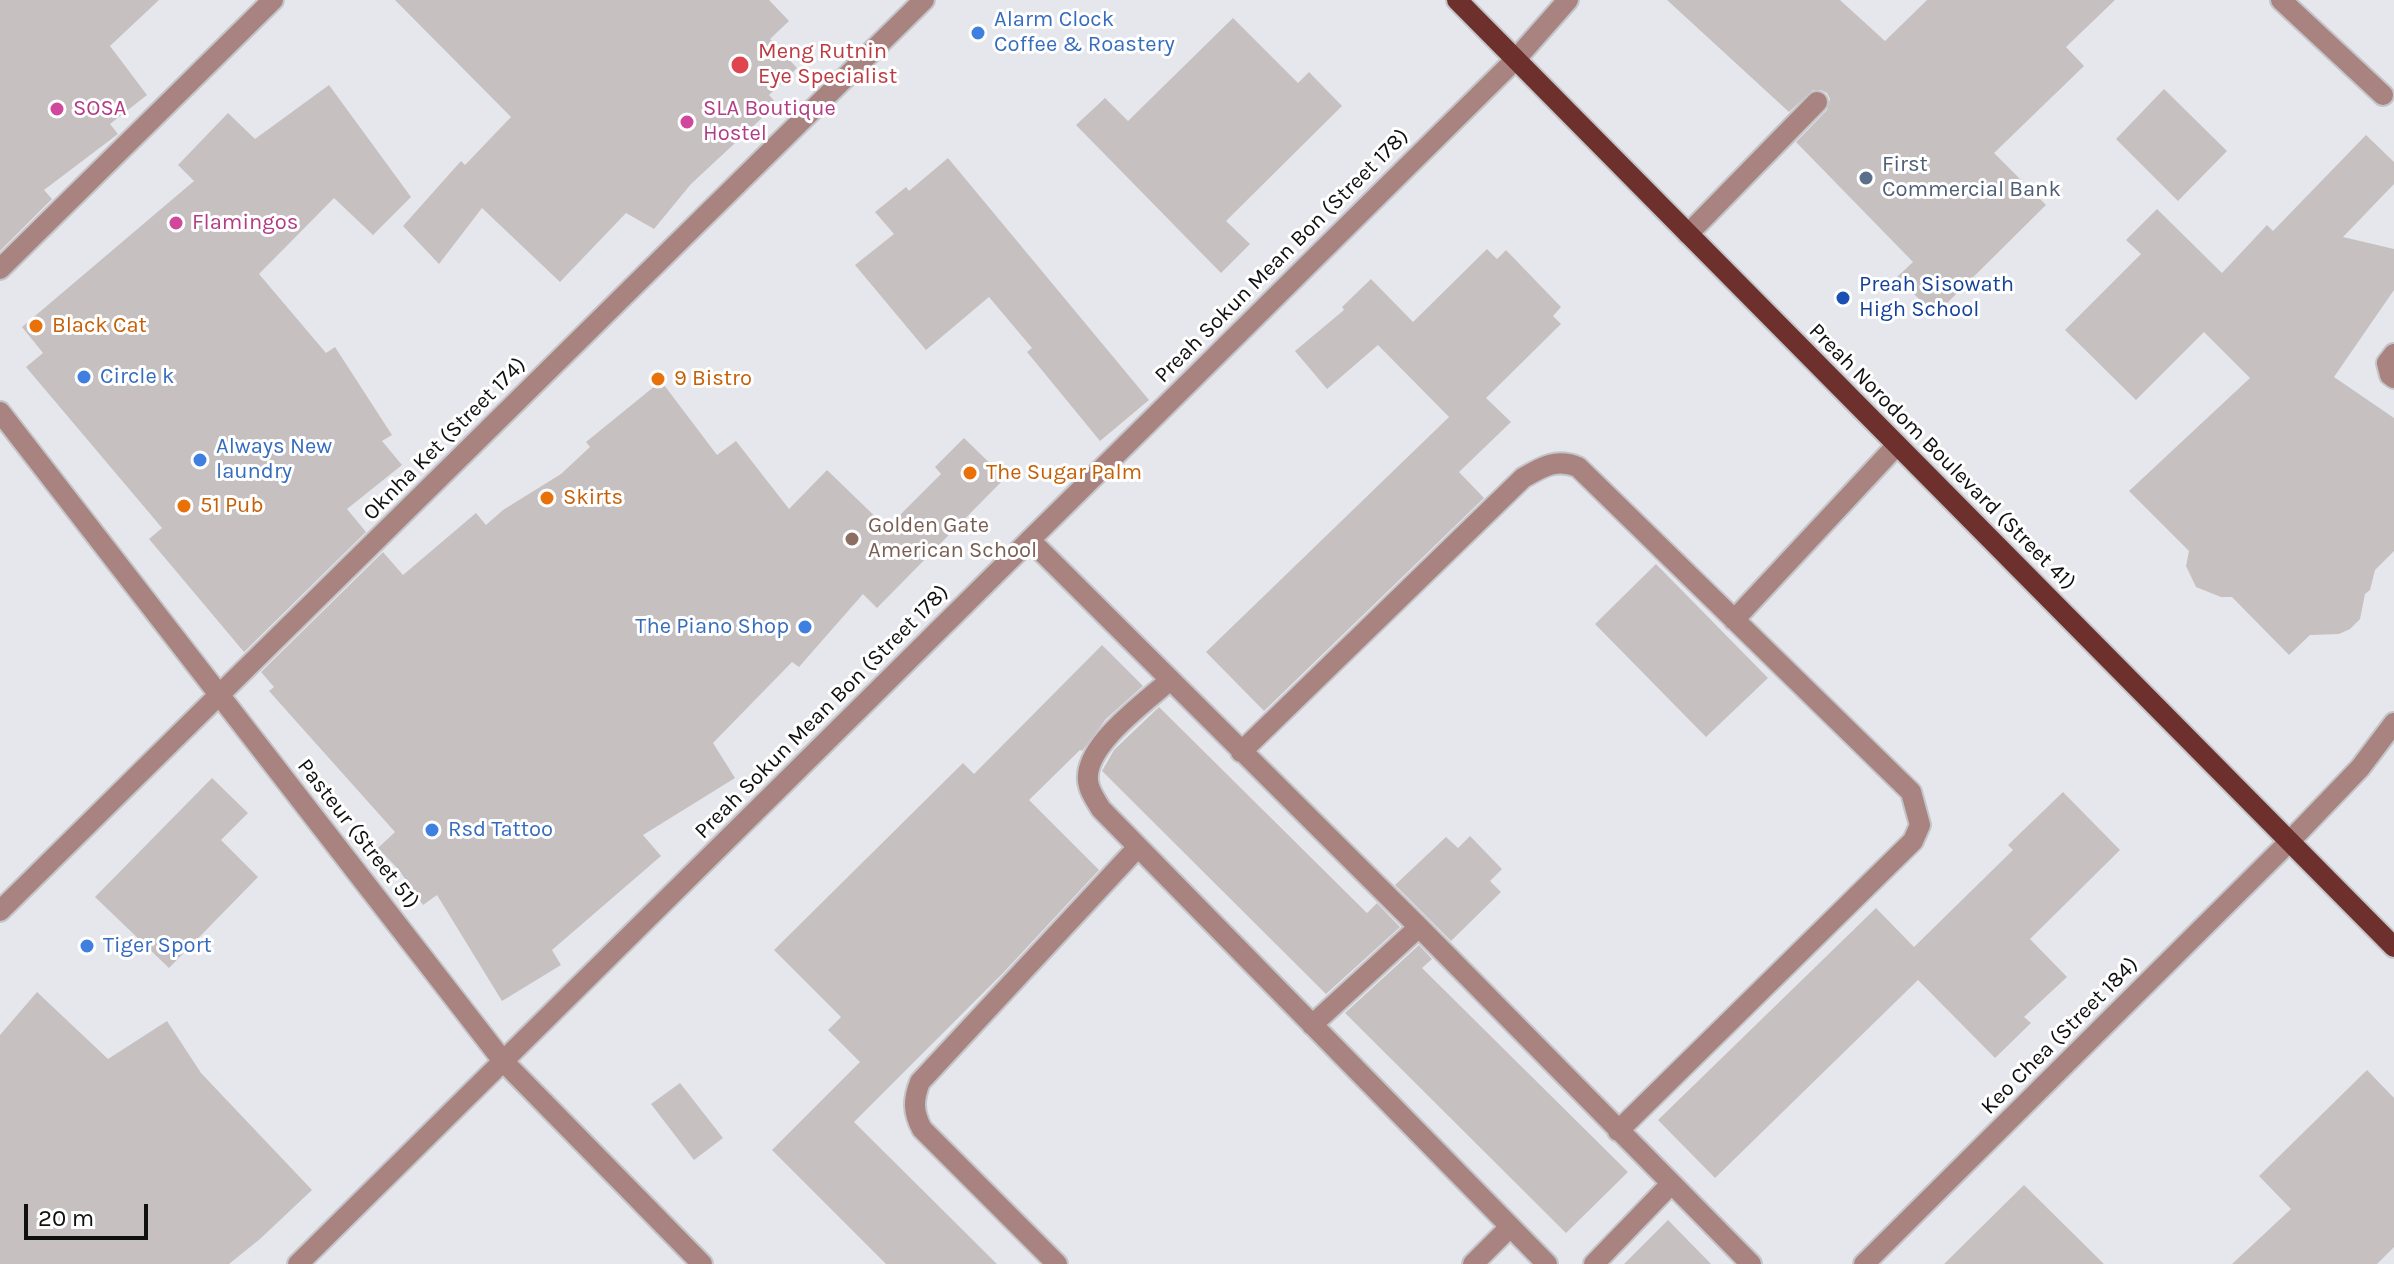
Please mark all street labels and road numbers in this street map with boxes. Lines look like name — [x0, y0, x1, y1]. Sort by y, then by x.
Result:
street label: Preah Sokun Mean Bon (Street 178) — [1149, 123, 1415, 389]
street label: Preah Norodom Boulevard (Street 41) — [1803, 318, 2081, 596]
street label: Oknha Ket (Street 174) — [358, 352, 532, 526]
street label: Preah Sokun Mean Bon (Street 178) — [689, 579, 955, 845]
street label: Pasteur (Street 51) — [291, 754, 425, 914]
street label: Keo Chea (Street 184) — [1976, 952, 2144, 1120]

